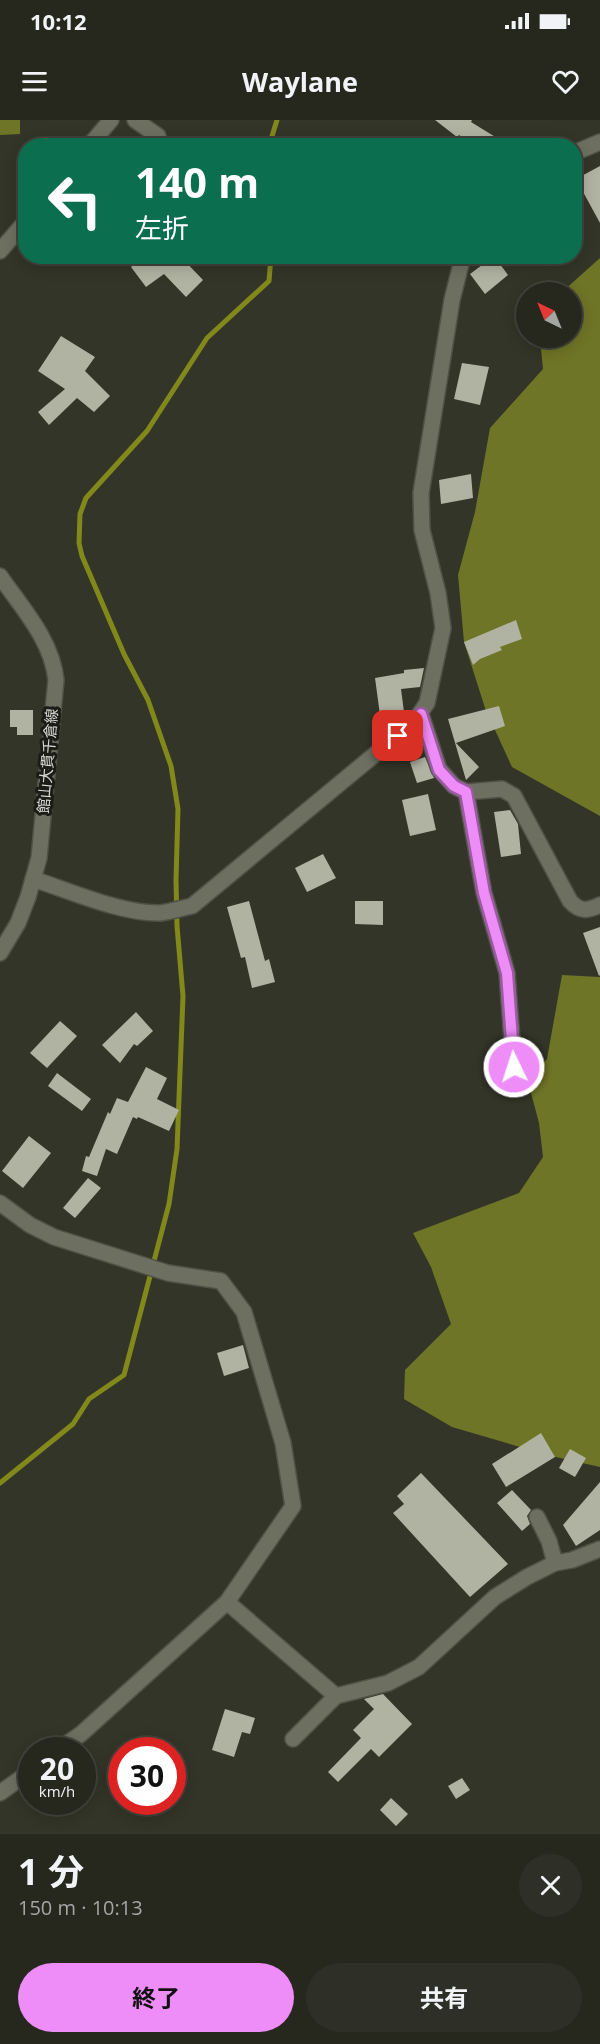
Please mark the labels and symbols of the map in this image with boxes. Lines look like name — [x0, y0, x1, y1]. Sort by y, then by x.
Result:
north arrow — [516, 282, 582, 348]
street label: 館山大貫千倉線 — [32, 708, 62, 814]
pin — [372, 710, 423, 761]
position arrow — [482, 1035, 546, 1099]
speed limit sign: 30 — [108, 1737, 186, 1815]

